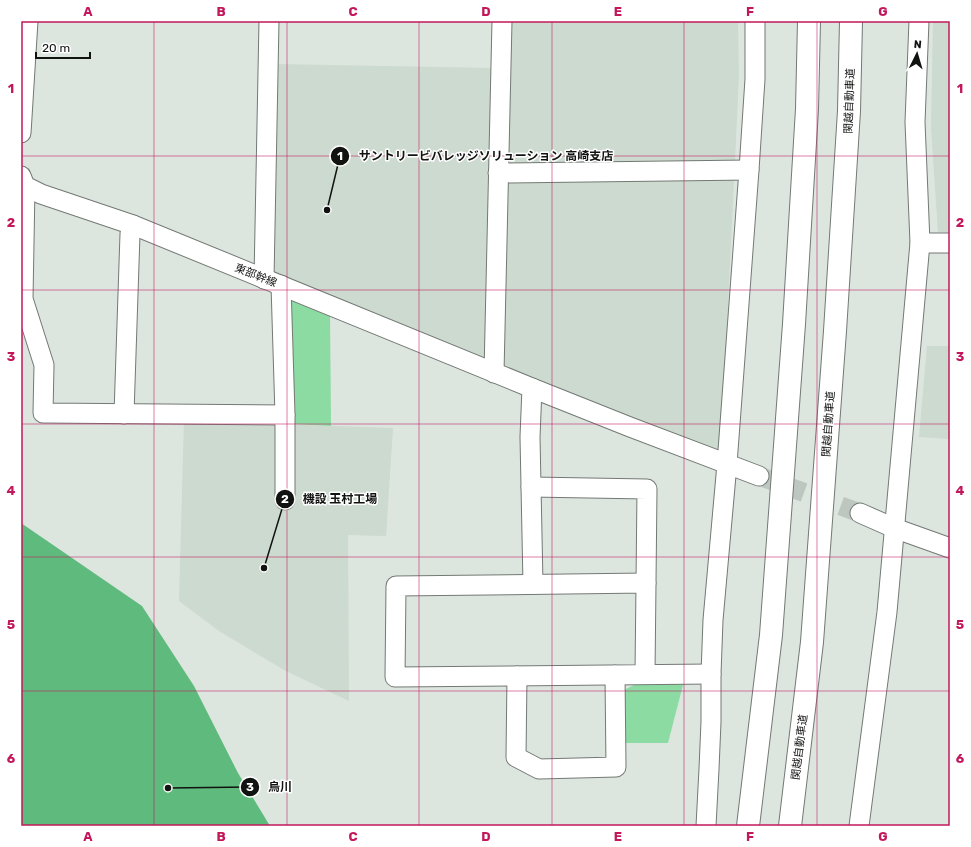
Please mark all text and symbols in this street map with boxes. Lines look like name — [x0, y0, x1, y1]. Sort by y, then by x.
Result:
text: A — [83, 4, 93, 19]
text: B — [216, 4, 226, 19]
text: C — [348, 4, 358, 19]
text: D — [481, 4, 491, 19]
text: E — [614, 4, 622, 19]
text: F — [746, 4, 754, 19]
text: G — [878, 4, 888, 19]
scale bar — [36, 34, 90, 60]
north arrow — [897, 34, 937, 74]
text: N — [913, 38, 922, 51]
text: 20 m — [42, 41, 70, 55]
street label: 関越自動車道 — [842, 68, 857, 134]
text: 1 — [8, 81, 14, 96]
text: 1 — [957, 81, 963, 96]
callout: サントリービバレッジソリューション 高崎支店 — [330, 144, 621, 168]
text: 1 — [337, 149, 343, 163]
text: サントリービバレッジソリューション 高崎支店 — [359, 149, 613, 163]
text: 2 — [7, 215, 15, 230]
text: 2 — [956, 215, 964, 230]
street label: 東部幹線 — [233, 261, 279, 290]
text: 3 — [7, 349, 16, 364]
text: 3 — [956, 349, 965, 364]
street label: 関越自動車道 — [820, 391, 837, 457]
text: 4 — [7, 483, 16, 498]
text: 4 — [956, 483, 965, 498]
callout: 機設 玉村工場 — [275, 487, 385, 511]
text: 2 — [281, 492, 289, 506]
text: 機設 玉村工場 — [303, 492, 377, 506]
text: 5 — [7, 617, 15, 632]
text: 5 — [956, 617, 964, 632]
street label: 関越自動車道 — [789, 714, 810, 781]
text: 6 — [7, 751, 16, 766]
text: 6 — [956, 751, 965, 766]
callout: 烏川 — [240, 775, 300, 799]
text: 3 — [246, 780, 254, 794]
text: 烏川 — [268, 780, 292, 794]
text: A — [83, 829, 93, 844]
text: B — [216, 829, 226, 844]
text: C — [348, 829, 358, 844]
text: D — [481, 829, 491, 844]
text: E — [614, 829, 622, 844]
text: F — [746, 829, 754, 844]
text: G — [878, 829, 888, 844]

